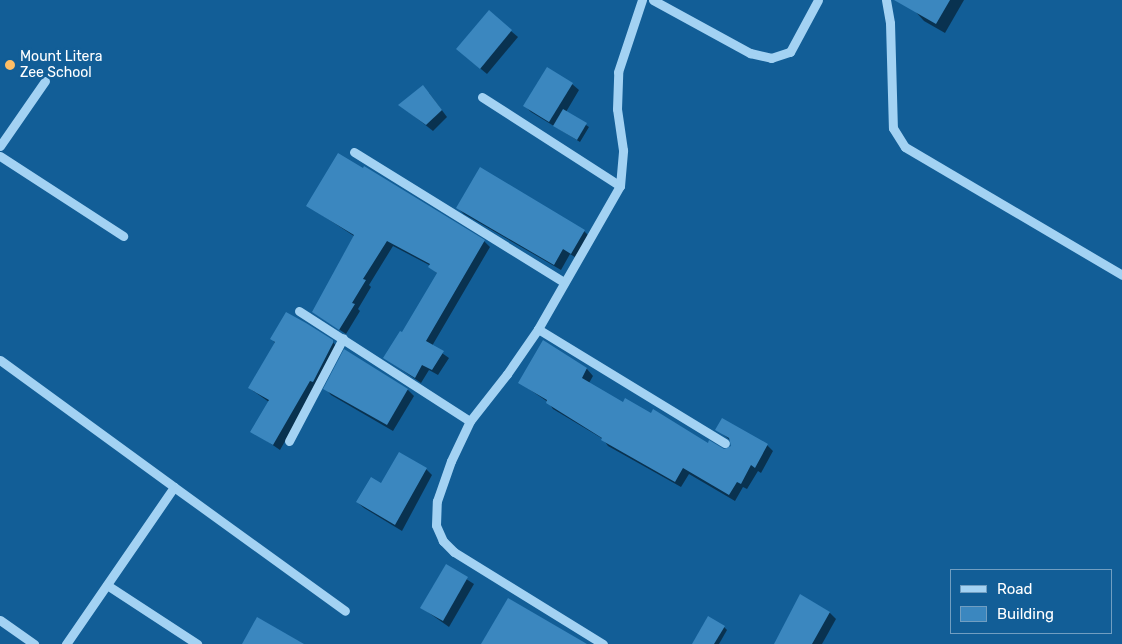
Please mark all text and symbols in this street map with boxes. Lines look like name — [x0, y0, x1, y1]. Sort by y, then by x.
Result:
place label: Mount Litera Zee School — [20, 49, 102, 82]
marker: Mount Litera Zee School — [4, 59, 16, 71]
legend — [950, 569, 1112, 634]
text: Road — [997, 580, 1033, 598]
text: Building — [997, 605, 1054, 623]

